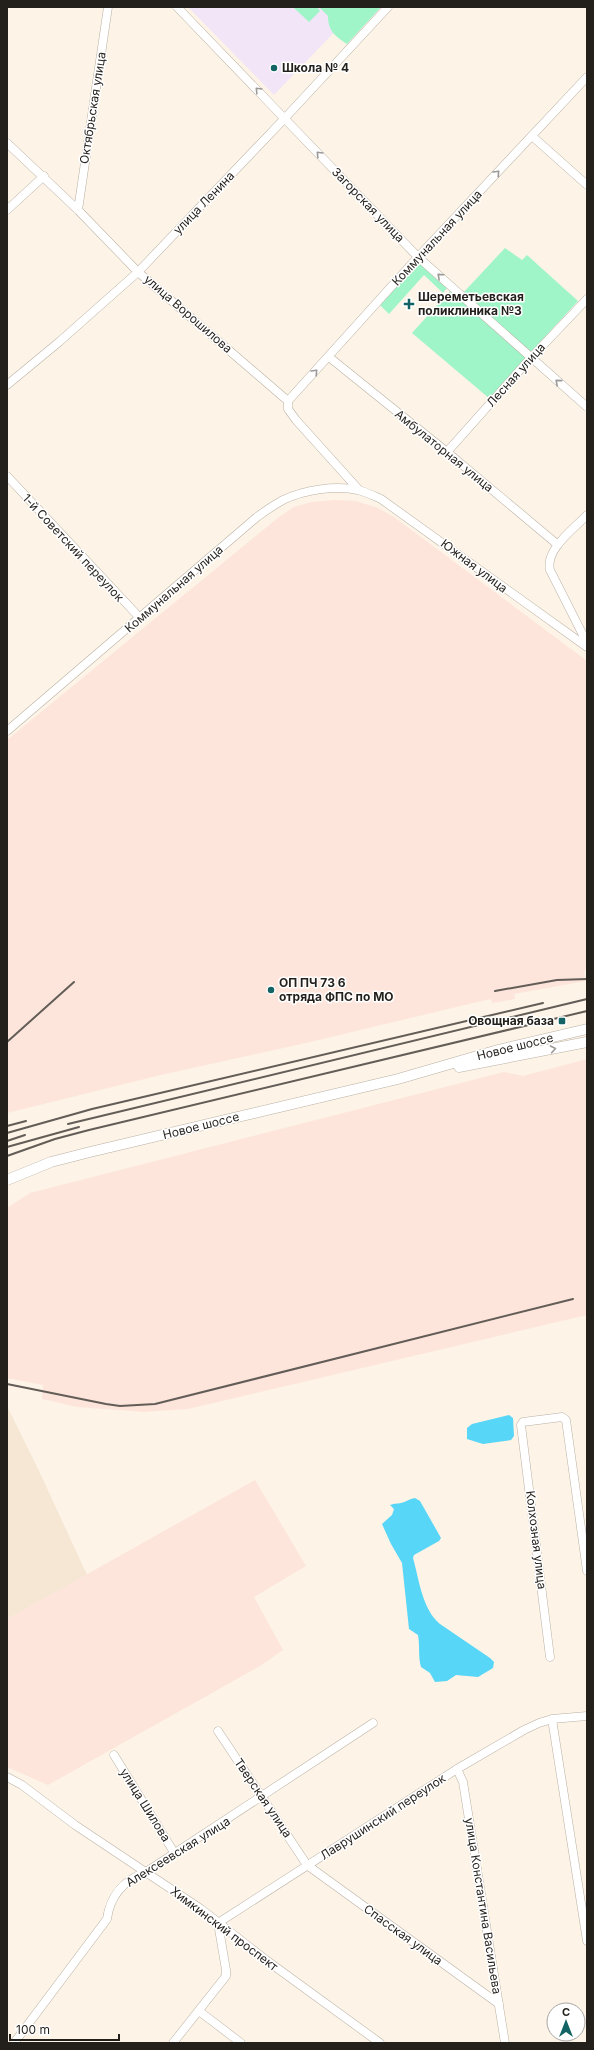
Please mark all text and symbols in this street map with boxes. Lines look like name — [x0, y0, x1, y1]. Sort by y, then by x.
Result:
street label: Октябрьская улица — [76, 51, 109, 165]
place label: Школа № 4 — [282, 60, 349, 75]
marker: Школа № 4 — [269, 63, 279, 73]
one-way arrow — [255, 87, 263, 95]
one-way arrow — [316, 151, 324, 159]
street label: Загорская улица — [329, 164, 408, 245]
street label: улица Ленина — [170, 168, 237, 237]
one-way arrow — [493, 170, 500, 178]
street label: Коммунальная улица — [388, 187, 485, 289]
street label: улица Ворошилова — [141, 271, 235, 356]
one-way arrow — [437, 274, 445, 281]
place label: Шереметьевская поликлиника №3 — [418, 289, 524, 318]
marker: Шереметьевская поликлиника №3 — [403, 298, 415, 310]
street label: Лесная улица — [483, 340, 548, 410]
one-way arrow — [310, 369, 318, 377]
one-way arrow — [555, 379, 562, 386]
street label: Амбулаторная улица — [392, 406, 497, 495]
street label: 1-й Советский переулок — [19, 491, 128, 605]
street label: Южная улица — [438, 536, 511, 596]
street label: Коммунальная улица — [121, 542, 226, 635]
place label: ОП ПЧ 73 6 отряда ФПС по МО — [279, 975, 394, 1004]
marker: ОП ПЧ 73 6 отряда ФПС по МО — [266, 985, 276, 995]
place label: Овощная база — [468, 1013, 554, 1028]
marker: Овощная база — [557, 1016, 567, 1026]
street label: Новое шоссе — [475, 1030, 555, 1063]
one-way arrow — [549, 1046, 556, 1054]
street label: Новое шоссе — [161, 1109, 241, 1142]
street label: Колхозная улица — [523, 1490, 550, 1590]
street label: Тверская улица — [231, 1755, 295, 1840]
street label: улица Шилова — [117, 1765, 174, 1844]
street label: Лаврушинский переулок — [317, 1770, 449, 1863]
street label: Алексеевская улица — [123, 1813, 233, 1890]
street label: улица Константина Васильева — [462, 1817, 505, 1995]
street label: Химкинский проспект — [168, 1883, 281, 1974]
street label: Спасская улица — [361, 1901, 446, 1968]
north arrow — [546, 2002, 586, 2042]
text: С — [562, 2005, 570, 2019]
scale bar — [10, 2016, 119, 2042]
text: 100 m — [16, 2022, 50, 2037]

